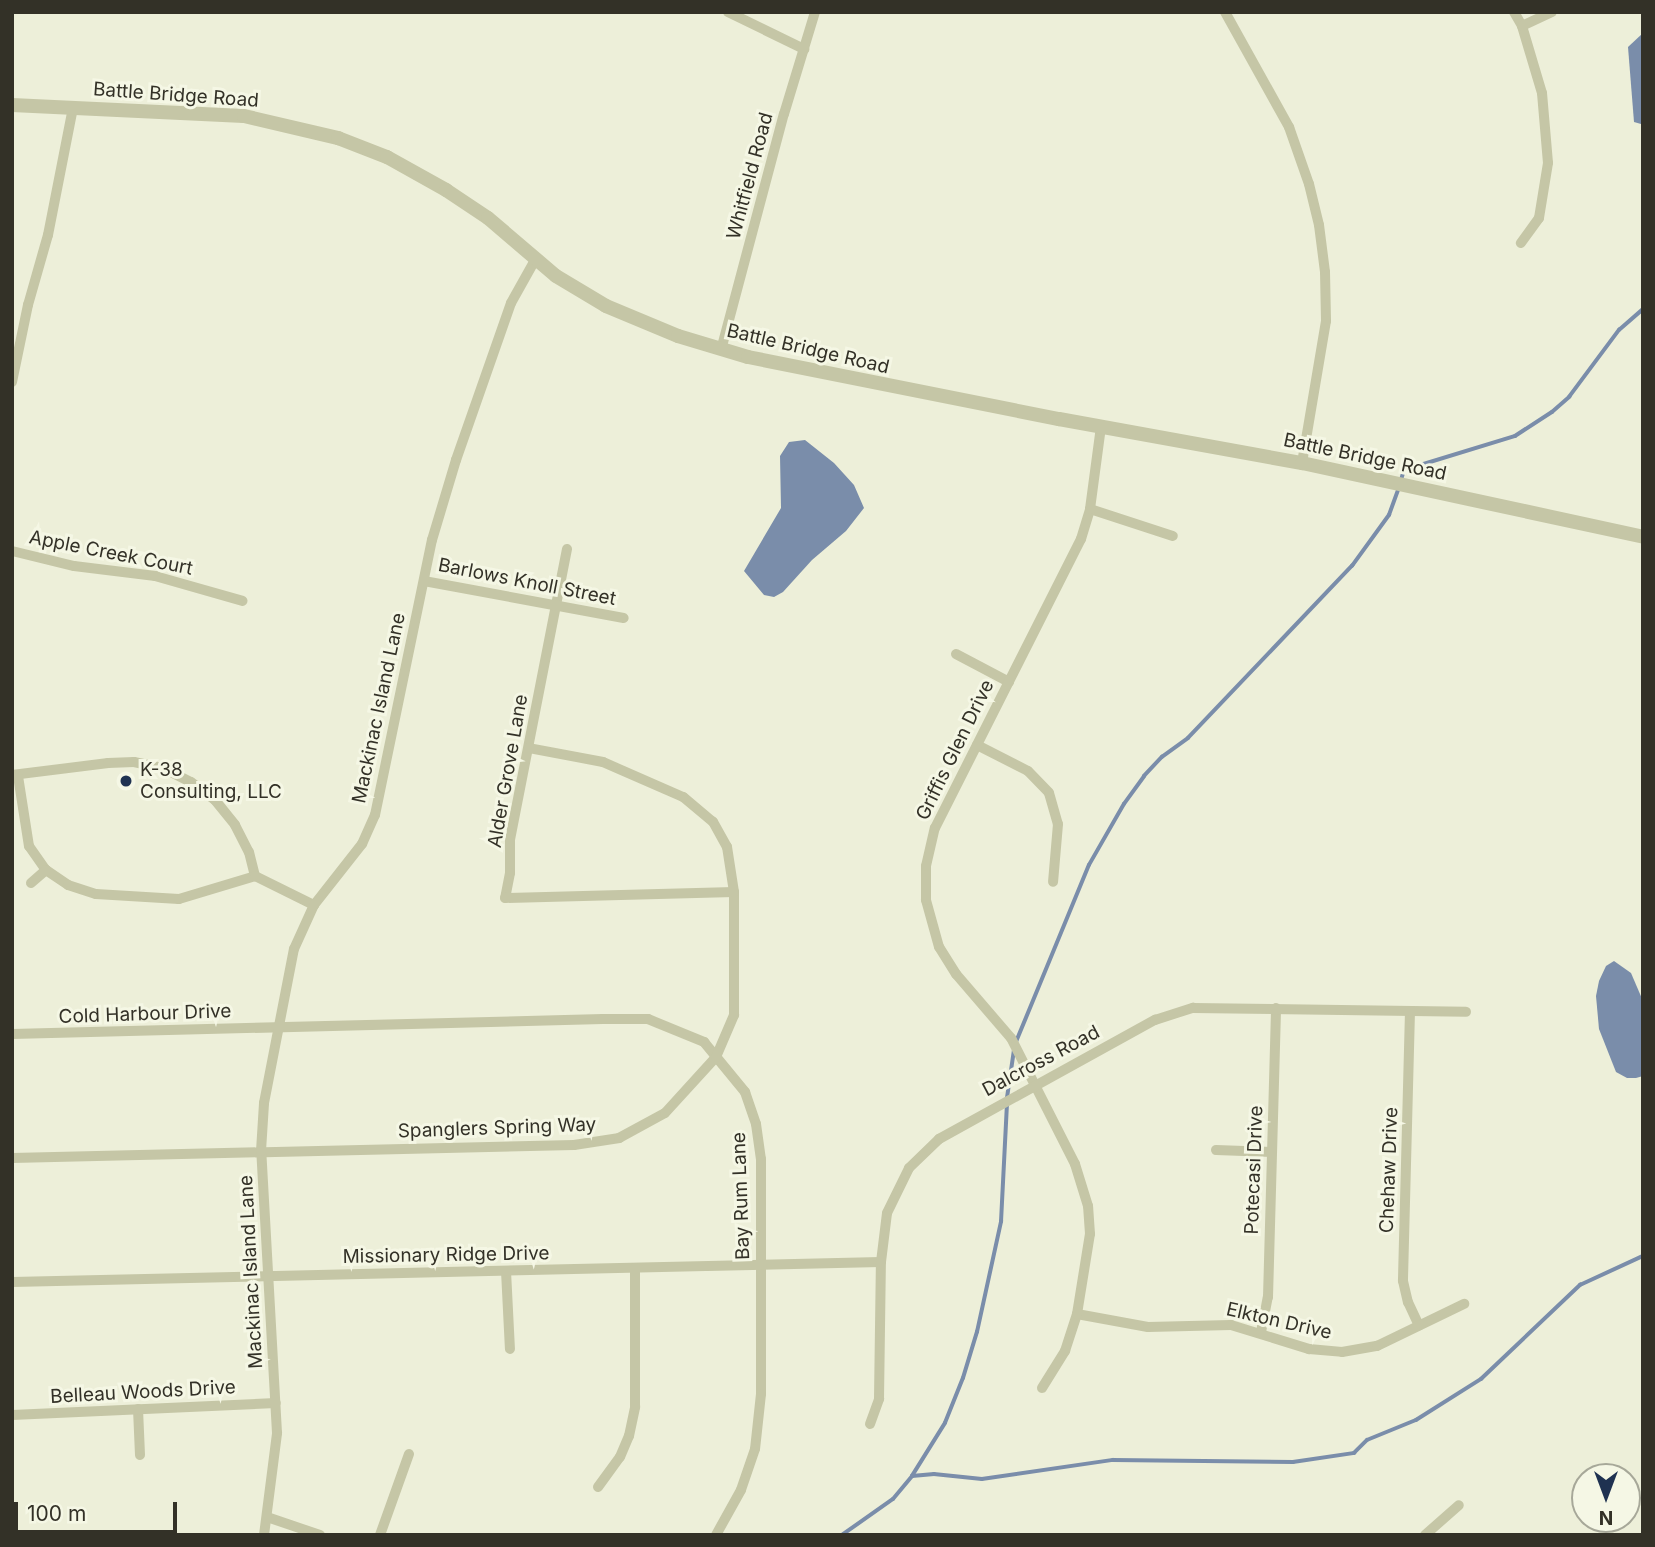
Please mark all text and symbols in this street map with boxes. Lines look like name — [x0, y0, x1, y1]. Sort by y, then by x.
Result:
street label: Battle Bridge Road — [92, 78, 260, 112]
street label: Whitfield Road — [722, 110, 778, 242]
street label: Battle Bridge Road — [725, 319, 891, 379]
street label: Battle Bridge Road — [1281, 429, 1449, 485]
street label: Apple Creek Court — [27, 526, 195, 580]
street label: Barlows Knoll Street — [436, 554, 618, 610]
street label: Mackinac Island Lane — [348, 611, 410, 805]
street label: Griffis Glen Drive — [911, 676, 999, 824]
street label: Alder Grove Lane — [483, 693, 533, 849]
place label: K-38 Consulting, LLC — [140, 759, 282, 803]
marker: K-38 Consulting, LLC — [118, 773, 134, 789]
street label: Cold Harbour Drive — [58, 1000, 232, 1028]
street label: Dalcross Road — [979, 1021, 1103, 1101]
street label: Potecasi Drive — [1240, 1105, 1268, 1235]
street label: Chehaw Drive — [1375, 1107, 1403, 1233]
street label: Spanglers Spring Way — [397, 1113, 597, 1143]
street label: Bay Rum Lane — [727, 1132, 755, 1260]
street label: Mackinac Island Lane — [235, 1174, 267, 1370]
street label: Missionary Ridge Drive — [342, 1242, 550, 1268]
street label: Elkton Drive — [1224, 1298, 1334, 1344]
street label: Belleau Woods Drive — [50, 1376, 236, 1408]
north arrow — [1571, 1463, 1641, 1533]
scale bar — [18, 1488, 180, 1532]
text: 100 m — [27, 1501, 86, 1526]
text: N — [1599, 1506, 1613, 1529]

